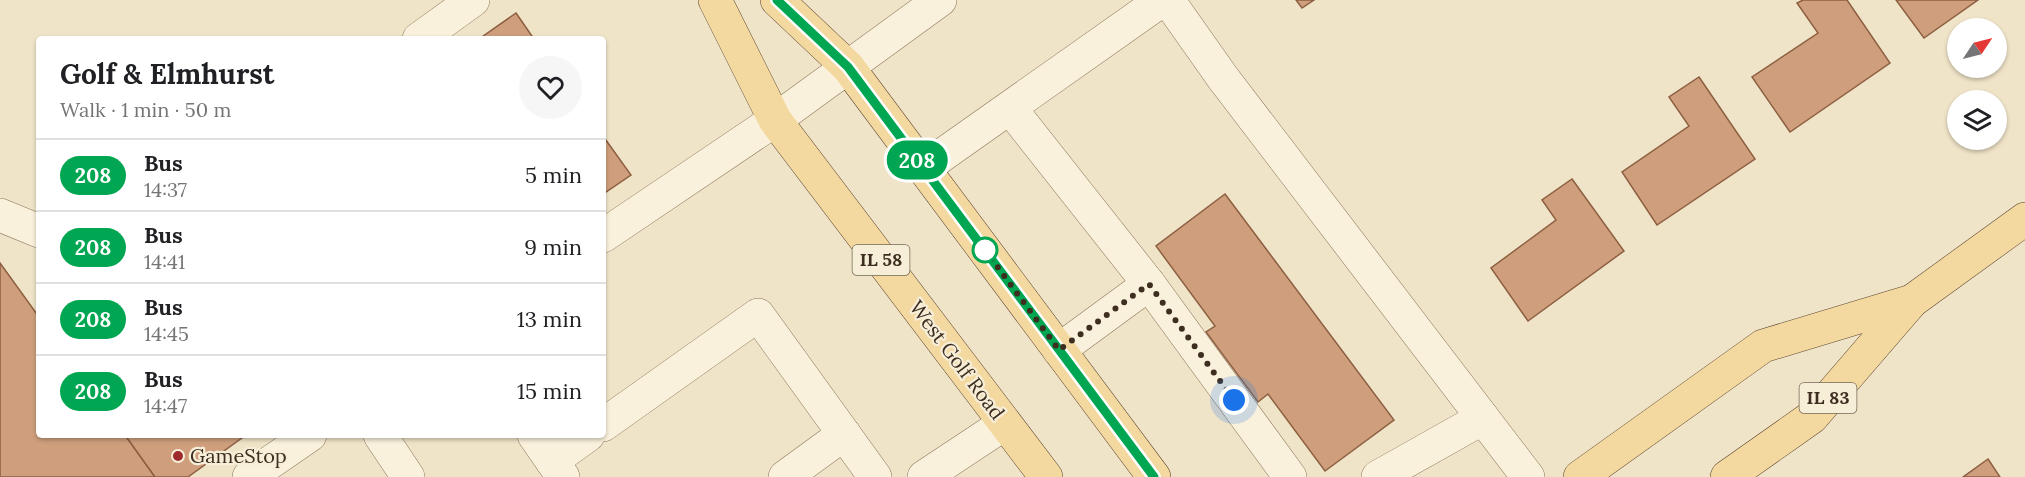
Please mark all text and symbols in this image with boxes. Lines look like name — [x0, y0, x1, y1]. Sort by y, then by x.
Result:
north arrow — [1947, 18, 2007, 78]
map controls — [1947, 18, 2007, 150]
text: Golf & Elmhurst — [60, 56, 274, 92]
button: heart — [519, 56, 582, 119]
button: layers — [1947, 90, 2007, 150]
text: Walk · 1 min · 50 m — [60, 97, 231, 122]
line badge: 208 — [882, 140, 952, 180]
text: 208 — [899, 147, 935, 174]
text: Bus — [144, 149, 183, 177]
text: 5 min — [525, 161, 582, 189]
text: 208 — [75, 162, 111, 189]
text: 14:37 — [144, 177, 187, 202]
text: Bus — [144, 221, 183, 249]
text: 9 min — [524, 233, 582, 261]
text: 208 — [75, 234, 111, 261]
unlabelled marker — [972, 237, 998, 263]
road number: IL 58 — [852, 245, 910, 275]
text: 14:41 — [144, 249, 185, 274]
text: Bus — [144, 293, 183, 321]
street label: West Golf Road — [904, 295, 1010, 424]
text: 13 min — [517, 305, 582, 333]
text: 208 — [75, 306, 111, 333]
text: 14:45 — [144, 321, 189, 346]
text: Bus — [144, 365, 183, 393]
text: 15 min — [517, 377, 582, 405]
text: 208 — [75, 378, 111, 405]
road number: IL 83 — [1800, 383, 1856, 413]
your location — [1219, 385, 1249, 415]
text: 14:47 — [144, 393, 187, 418]
place label: GameStop — [190, 443, 287, 468]
marker: GameStop — [171, 449, 185, 463]

